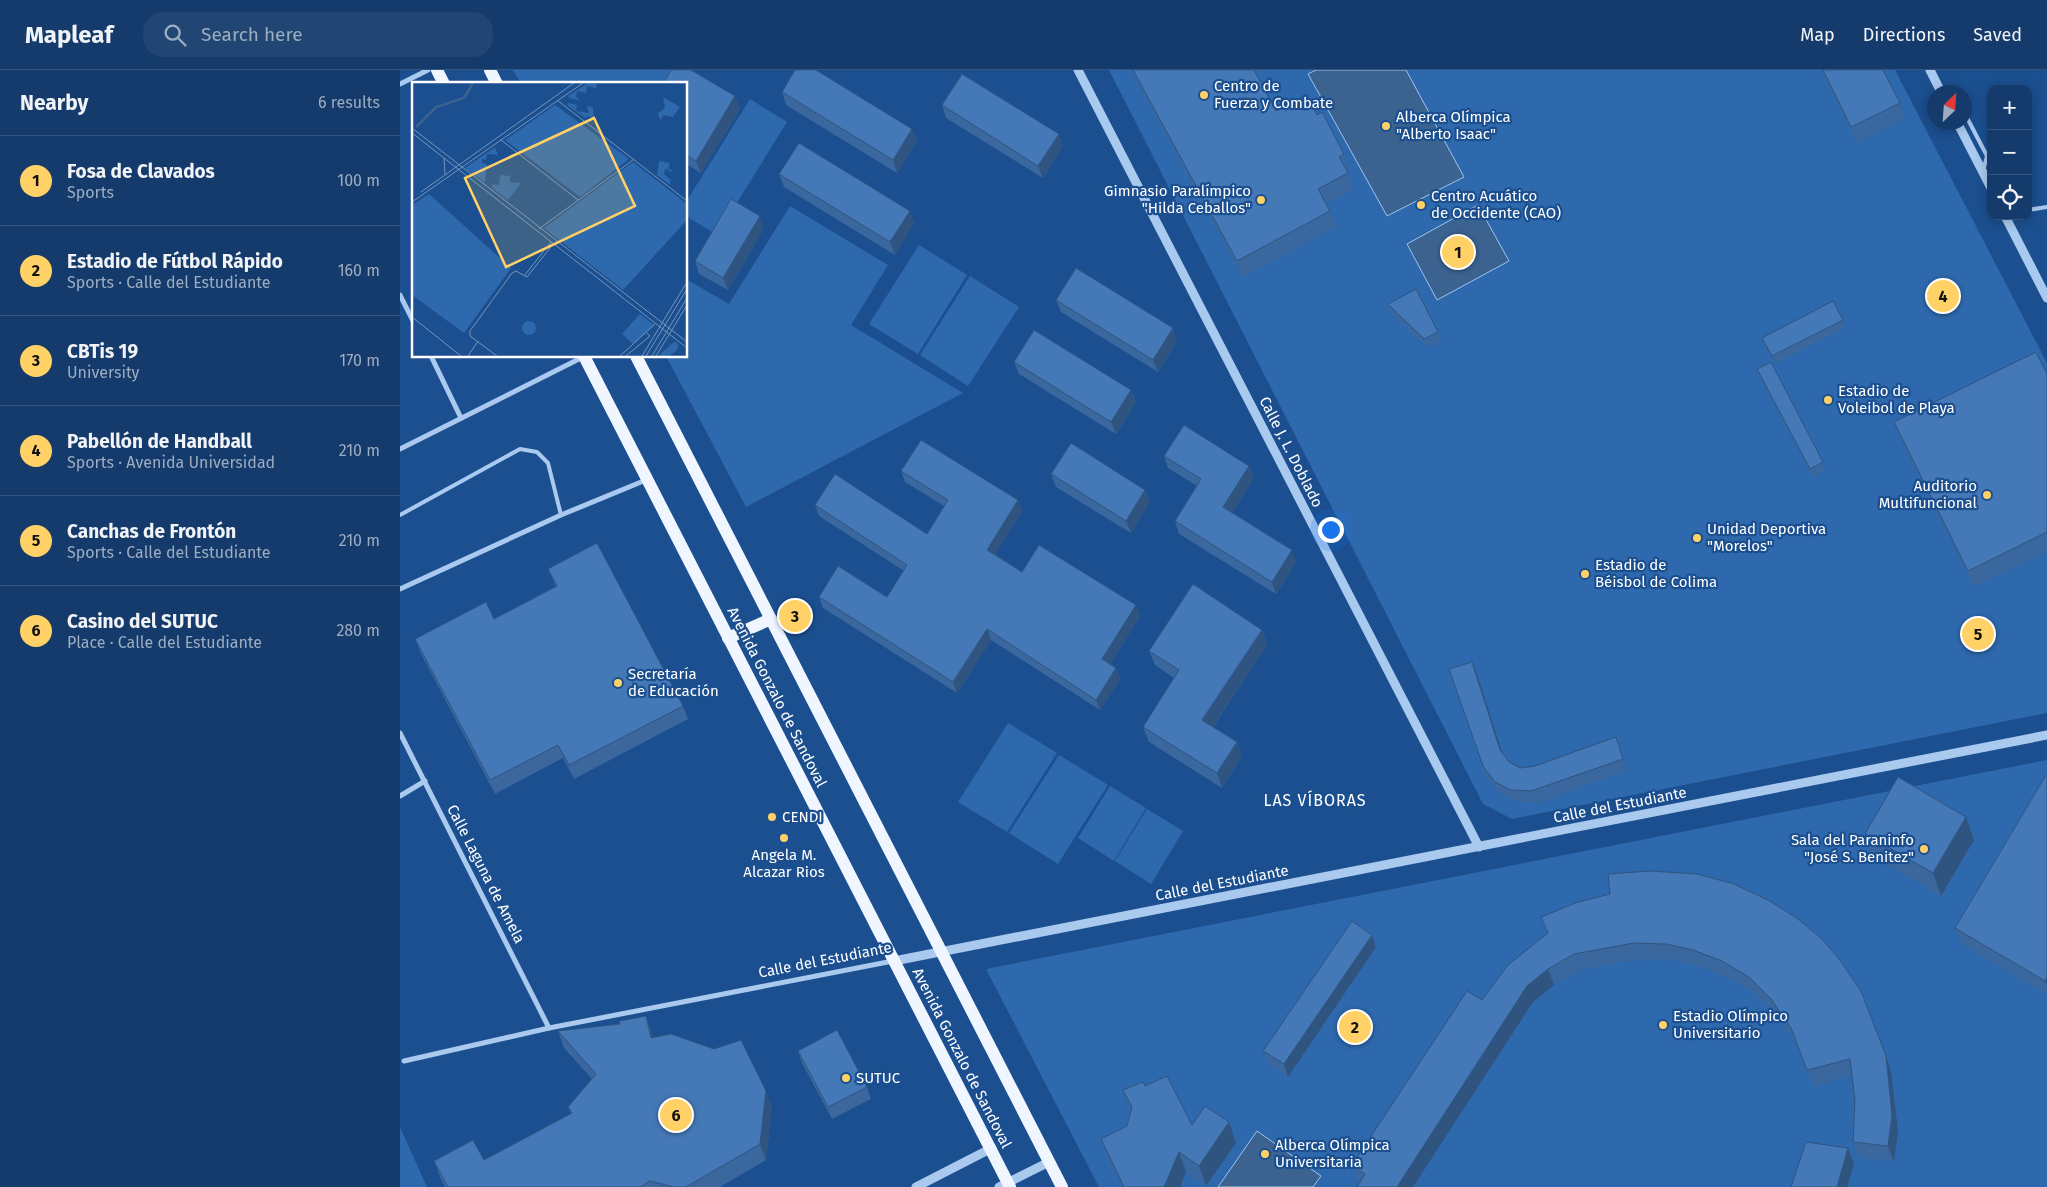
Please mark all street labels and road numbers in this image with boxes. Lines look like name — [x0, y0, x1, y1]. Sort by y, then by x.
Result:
street label: Calle J. L. Doblado — [1255, 394, 1327, 510]
street label: Avenida Gonzalo de Sandoval — [724, 604, 831, 791]
street label: Calle del Estudiante — [1552, 783, 1688, 827]
street label: Calle Laguna de Amela — [443, 802, 529, 946]
street label: Calle del Estudiante — [1154, 861, 1290, 905]
street label: Calle del Estudiante — [757, 938, 893, 982]
street label: Avenida Gonzalo de Sandoval — [909, 965, 1016, 1152]

